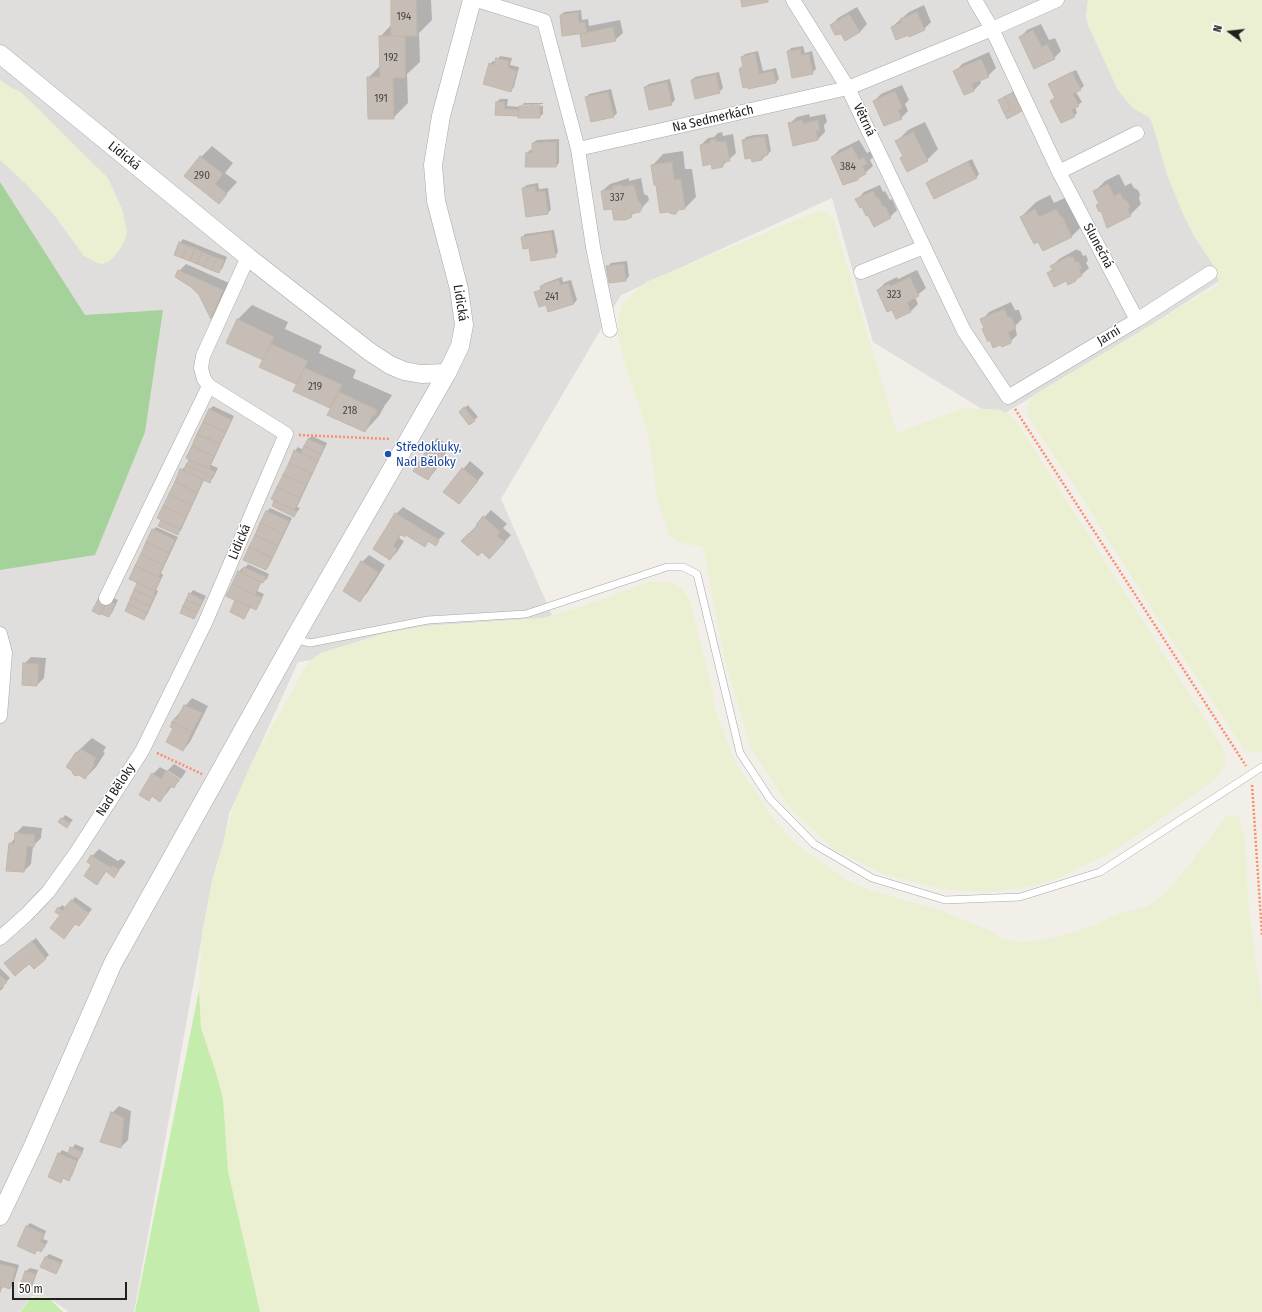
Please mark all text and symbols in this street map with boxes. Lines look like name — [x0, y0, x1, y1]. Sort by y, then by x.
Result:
house number: 194 — [397, 10, 411, 24]
north arrow — [1210, 12, 1250, 52]
text: N — [1211, 24, 1225, 34]
house number: 192 — [384, 51, 398, 65]
house number: 191 — [374, 92, 388, 106]
street label: Větrná — [849, 101, 879, 139]
street label: Na Sedmerkách — [671, 102, 755, 136]
street label: Lidická — [105, 138, 143, 174]
house number: 384 — [840, 160, 856, 174]
house number: 290 — [194, 169, 210, 183]
house number: 337 — [610, 191, 624, 205]
street label: Slunečná — [1080, 221, 1116, 271]
street label: Lidická — [449, 283, 471, 323]
house number: 323 — [887, 288, 901, 302]
house number: 241 — [545, 290, 559, 304]
street label: Jarní — [1094, 323, 1124, 349]
house number: 219 — [308, 380, 322, 394]
house number: 218 — [343, 404, 357, 418]
place label: Středokluky, Nad Běloky — [396, 439, 461, 470]
marker: Středokluky, Nad Běloky — [383, 449, 393, 459]
street label: Lidická — [226, 522, 254, 562]
street label: Nad Běloky — [93, 761, 139, 819]
scale bar — [14, 1274, 129, 1300]
text: 50 m — [19, 1282, 43, 1296]

